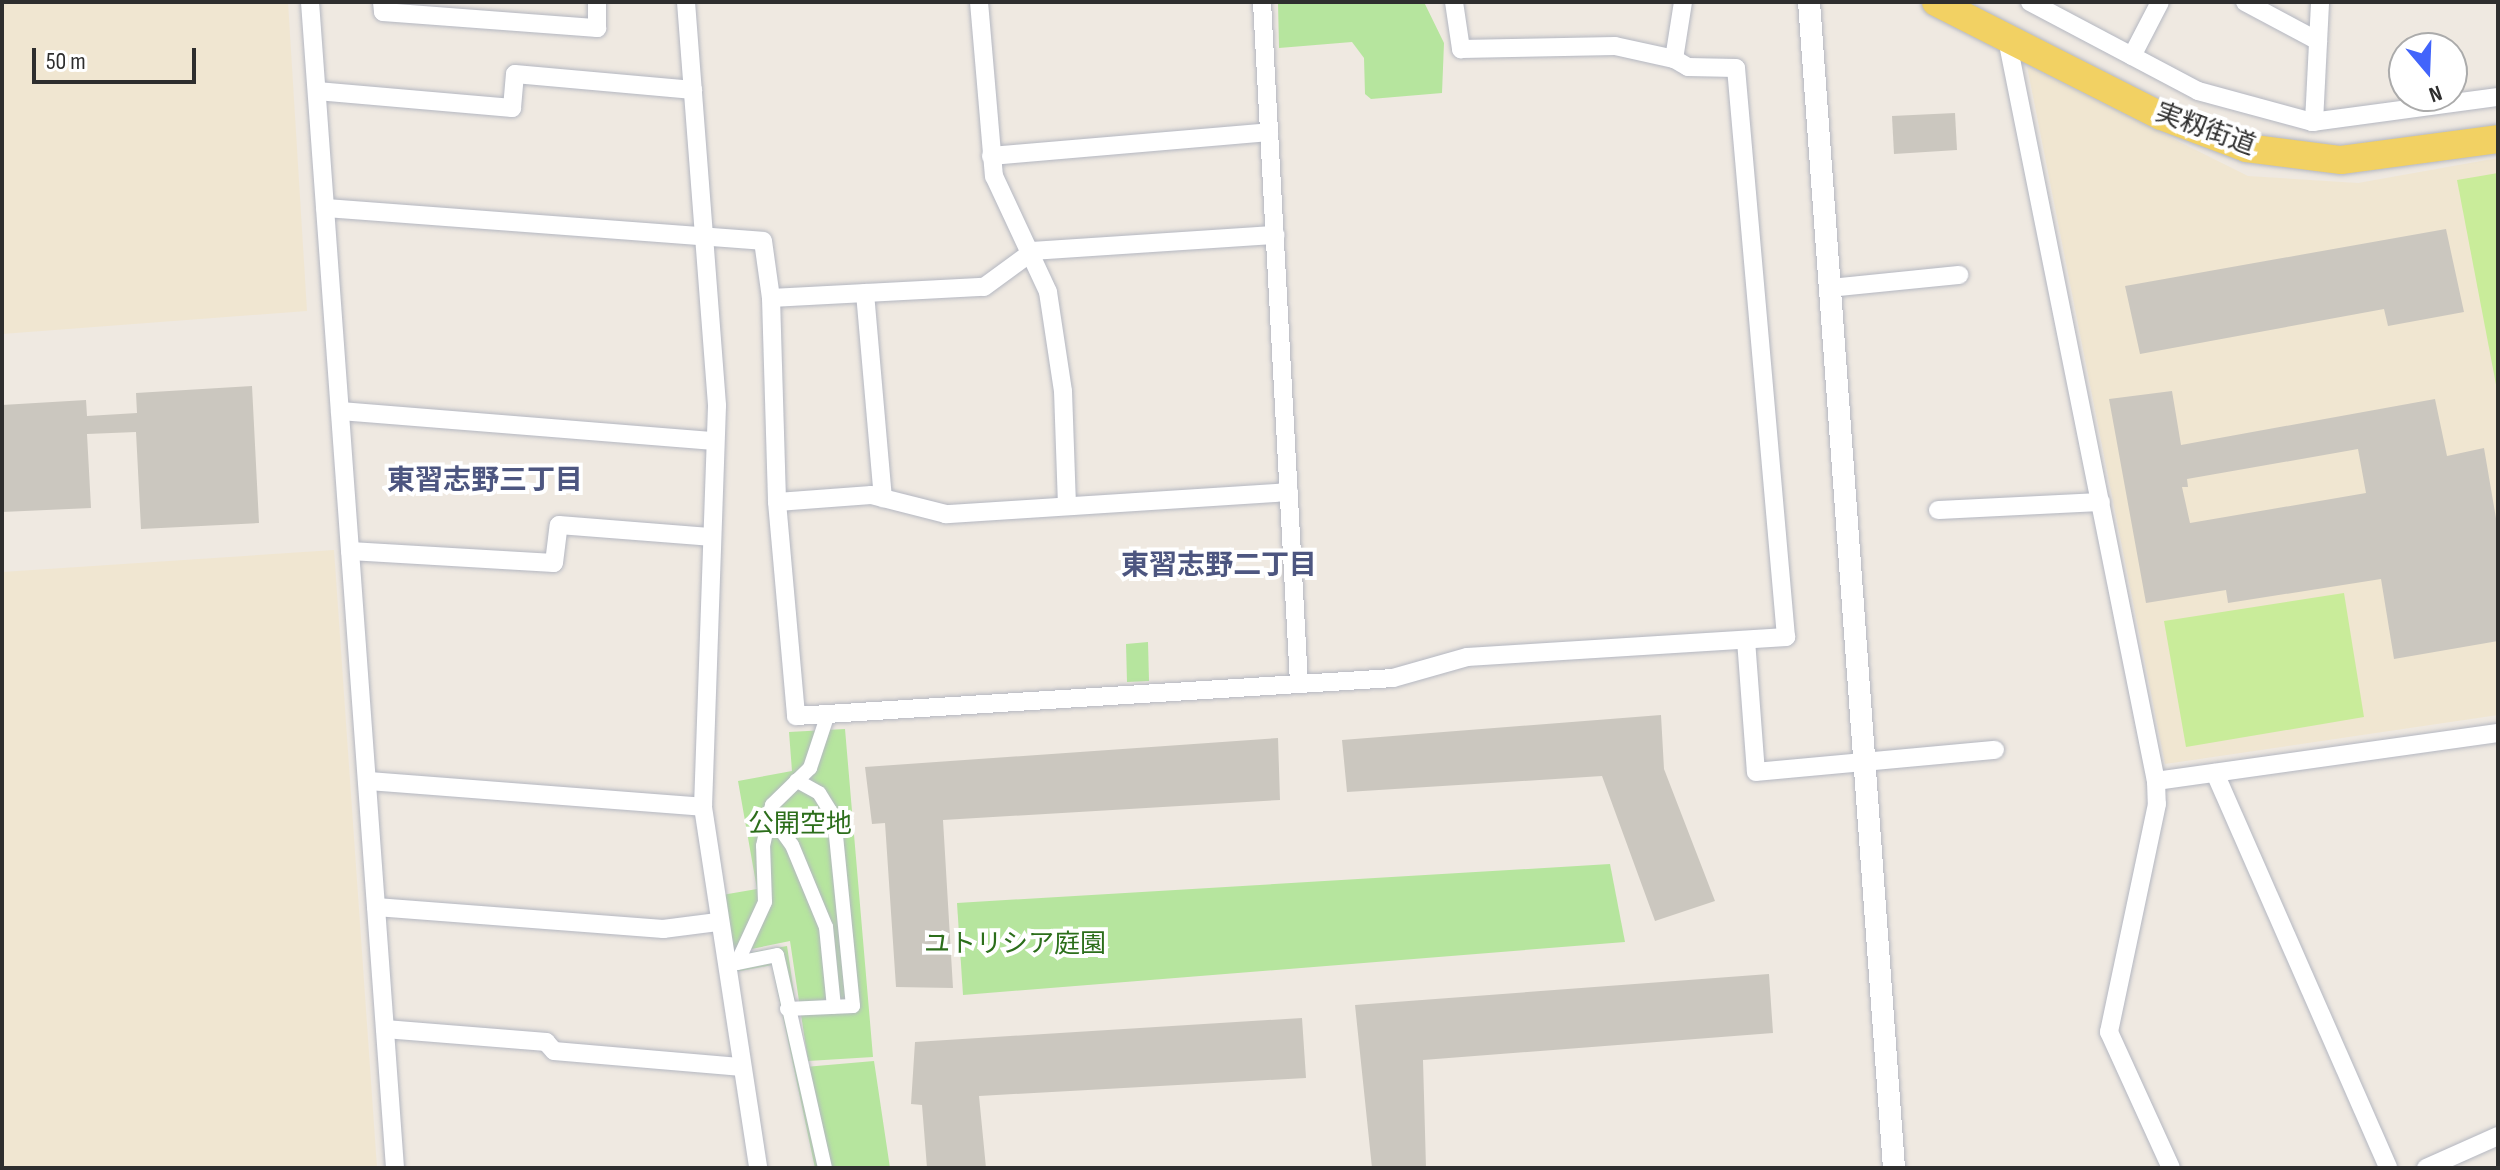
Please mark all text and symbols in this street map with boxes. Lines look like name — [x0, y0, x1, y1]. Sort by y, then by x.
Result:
scale bar — [36, 32, 200, 82]
north arrow — [2388, 32, 2468, 112]
text: 50 m — [46, 47, 86, 76]
text: N — [2425, 79, 2445, 108]
street label: 実籾街道 — [2151, 98, 2259, 162]
district label: 東習志野三丁目 — [387, 464, 583, 498]
district label: 東習志野二丁目 — [1121, 549, 1317, 583]
park label: 公開空地 — [748, 809, 852, 841]
park label: ユトリシア庭園 — [924, 929, 1106, 961]

